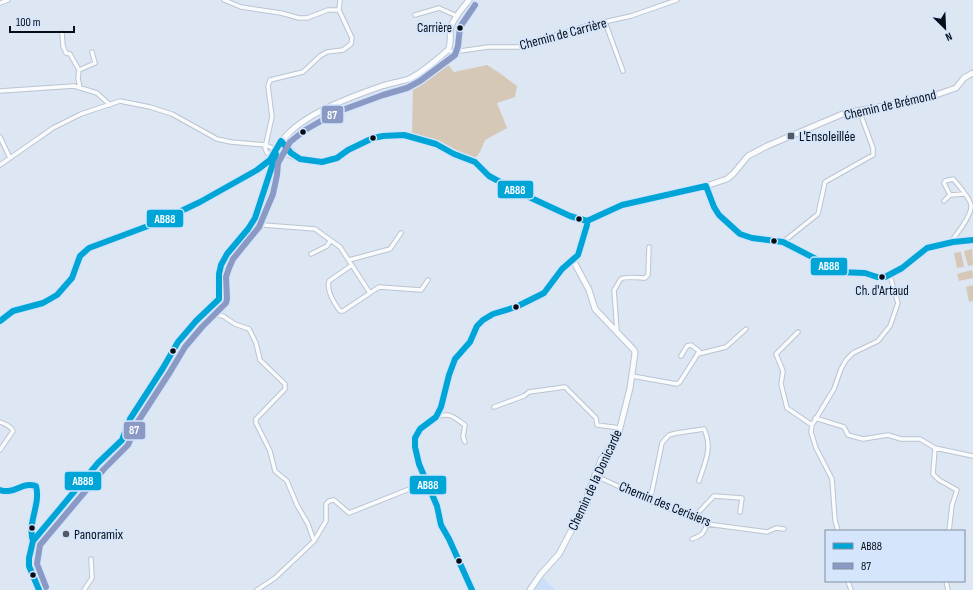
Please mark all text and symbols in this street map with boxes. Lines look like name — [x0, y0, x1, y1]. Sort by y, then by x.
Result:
scale bar — [10, 8, 74, 34]
north arrow — [925, 8, 965, 48]
street label: Chemin de Carrière — [518, 14, 608, 54]
text: 100 m — [16, 15, 41, 30]
place label: Carrière — [417, 20, 452, 36]
marker: Carrière — [455, 23, 465, 33]
text: N — [943, 30, 954, 44]
street label: Chemin de Brémond — [842, 86, 938, 124]
line badge: 87 — [321, 105, 344, 124]
text: 87 — [327, 109, 337, 122]
unlabelled marker — [298, 127, 308, 137]
place label: L'Ensoleillée — [799, 128, 855, 145]
marker: L'Ensoleillée — [786, 131, 796, 141]
unlabelled marker — [368, 133, 378, 143]
line badge: AB88 — [497, 180, 534, 199]
text: AB88 — [504, 184, 525, 197]
line badge: AB88 — [146, 209, 184, 228]
text: AB88 — [154, 213, 175, 226]
unlabelled marker — [574, 214, 584, 224]
unlabelled marker — [769, 236, 779, 246]
line badge: AB88 — [810, 257, 848, 276]
text: AB88 — [818, 260, 839, 273]
marker: Ch. d'Artaud — [877, 272, 887, 282]
place label: Ch. d'Artaud — [855, 283, 909, 299]
unlabelled marker — [511, 302, 521, 312]
unlabelled marker — [168, 346, 178, 356]
line badge: 87 — [123, 421, 146, 440]
text: 87 — [129, 424, 139, 437]
street label: Chemin de la Donicarde — [564, 427, 626, 533]
line badge: AB88 — [64, 471, 102, 491]
text: AB88 — [72, 475, 93, 488]
line badge: AB88 — [409, 475, 447, 495]
street label: Chemin des Cerisiers — [616, 478, 714, 530]
text: AB88 — [417, 479, 438, 492]
unlabelled marker — [27, 523, 37, 533]
place label: Panoramix — [74, 526, 124, 543]
marker: Panoramix — [61, 529, 71, 539]
legend — [825, 530, 965, 582]
text: AB88 — [860, 539, 882, 554]
unlabelled marker — [454, 556, 464, 566]
text: 87 — [861, 559, 871, 574]
unlabelled marker — [28, 570, 38, 580]

